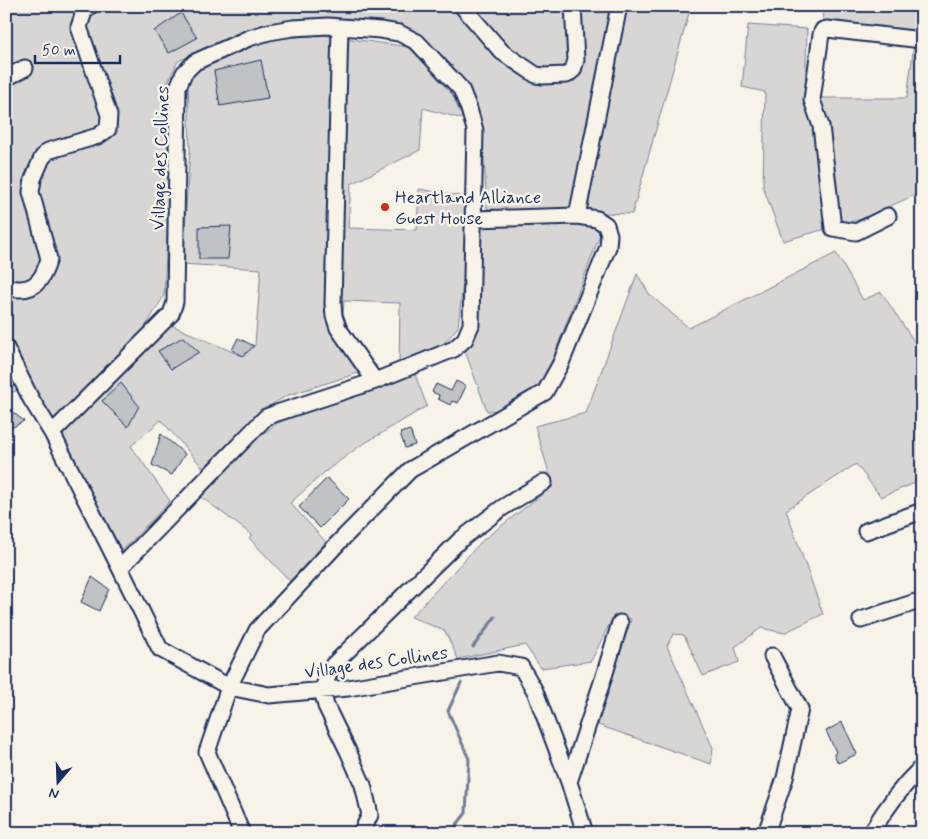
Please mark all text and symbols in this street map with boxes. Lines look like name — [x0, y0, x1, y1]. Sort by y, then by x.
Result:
scale bar — [35, 32, 120, 64]
text: 50 m — [42, 41, 76, 61]
street label: Village des Collines — [146, 85, 176, 231]
place label: Heartland Alliance Guest House — [395, 186, 541, 231]
marker: Heartland Alliance Guest House — [379, 201, 391, 213]
street label: Village des Collines — [303, 641, 449, 685]
north arrow — [32, 756, 82, 806]
text: N — [47, 783, 61, 803]

